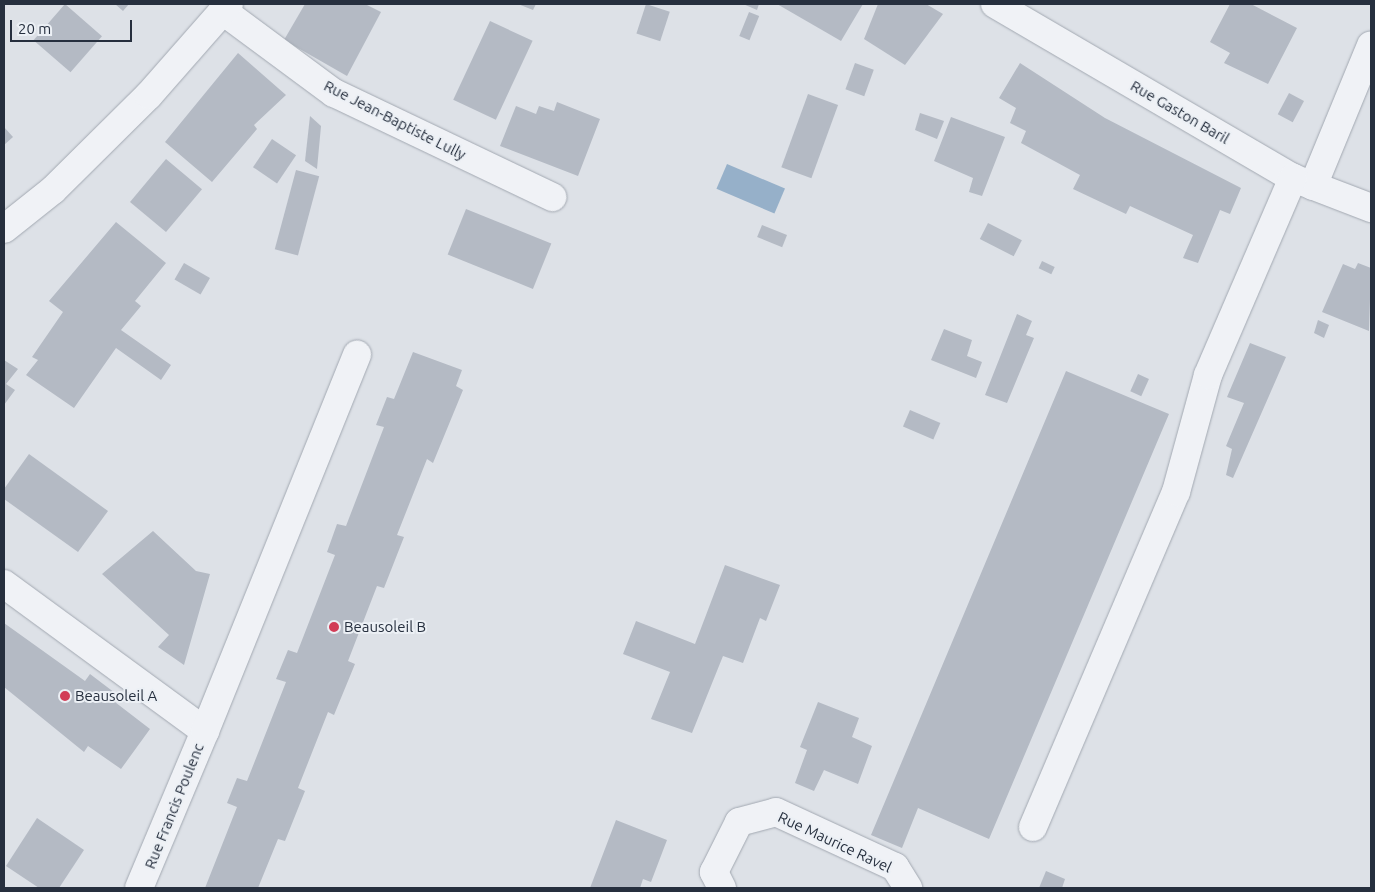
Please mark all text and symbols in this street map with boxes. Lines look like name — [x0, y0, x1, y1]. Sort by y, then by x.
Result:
scale bar — [12, 10, 135, 42]
text: 20 m — [18, 20, 51, 37]
street label: Rue Jean-Baptiste Lully — [321, 76, 469, 164]
street label: Rue Gaston Baril — [1127, 76, 1233, 148]
place label: Beausoleil B — [344, 618, 426, 636]
marker: Beausoleil B — [328, 621, 340, 633]
place label: Beausoleil A — [75, 687, 157, 705]
marker: Beausoleil A — [59, 690, 71, 702]
street label: Rue Francis Poulenc — [141, 741, 207, 871]
street label: Rue Maurice Ravel — [775, 808, 895, 876]

